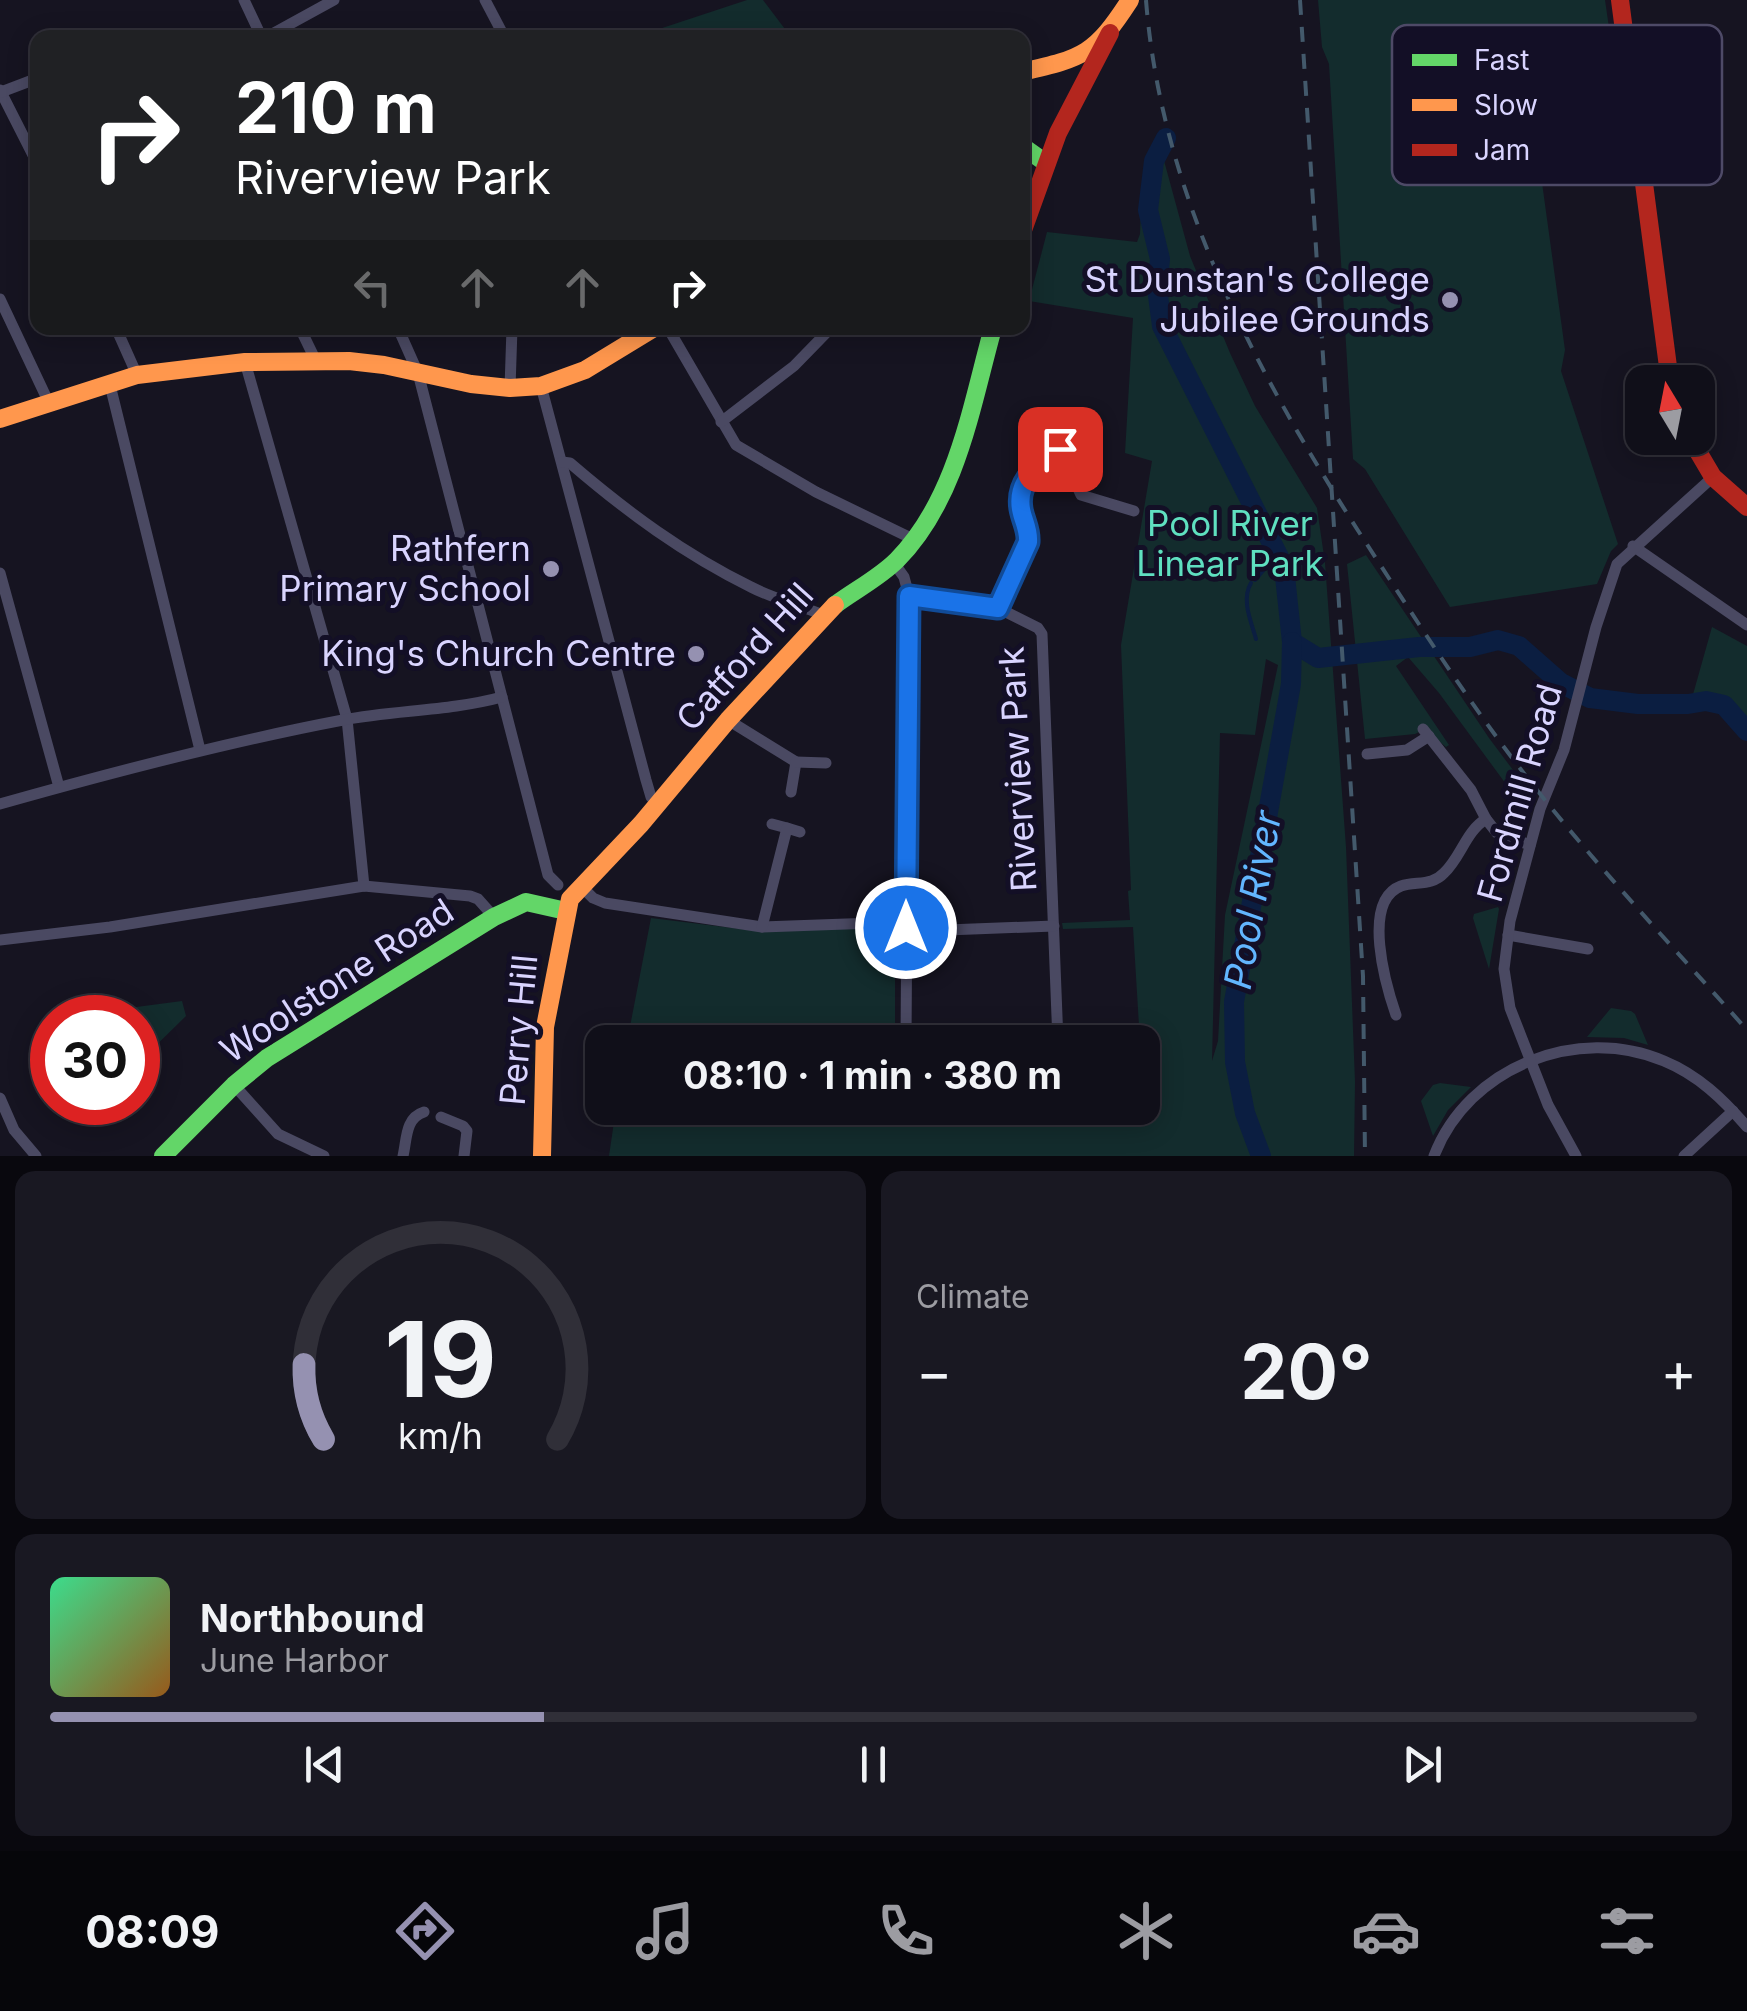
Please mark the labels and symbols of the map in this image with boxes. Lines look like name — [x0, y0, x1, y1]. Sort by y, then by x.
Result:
legend — [1392, 25, 1722, 185]
text: Fast — [1474, 43, 1530, 77]
text: Slow — [1474, 88, 1538, 122]
text: Jam — [1474, 133, 1530, 167]
place label: St Dunstan's College Jubilee Grounds — [1085, 258, 1430, 340]
marker: St Dunstan's College Jubilee Grounds — [1439, 289, 1461, 311]
north arrow — [1625, 365, 1715, 455]
pin — [1018, 407, 1103, 492]
park label: Pool River Linear Park — [1136, 502, 1324, 584]
place label: Rathfern Primary School — [279, 527, 531, 609]
marker: Rathfern Primary School — [540, 558, 562, 580]
street label: Catford Hill — [667, 574, 821, 739]
place label: King's Church Centre — [321, 632, 676, 674]
marker: King's Church Centre — [685, 643, 707, 665]
street label: Riverview Park — [990, 645, 1044, 893]
street label: Fordmill Road — [1468, 679, 1570, 906]
water label: Pool River — [1214, 806, 1291, 992]
position arrow — [854, 876, 958, 980]
street label: Woolstone Road — [212, 889, 461, 1071]
street label: Perry Hill — [491, 953, 546, 1107]
speed limit sign: 30 — [30, 995, 160, 1125]

